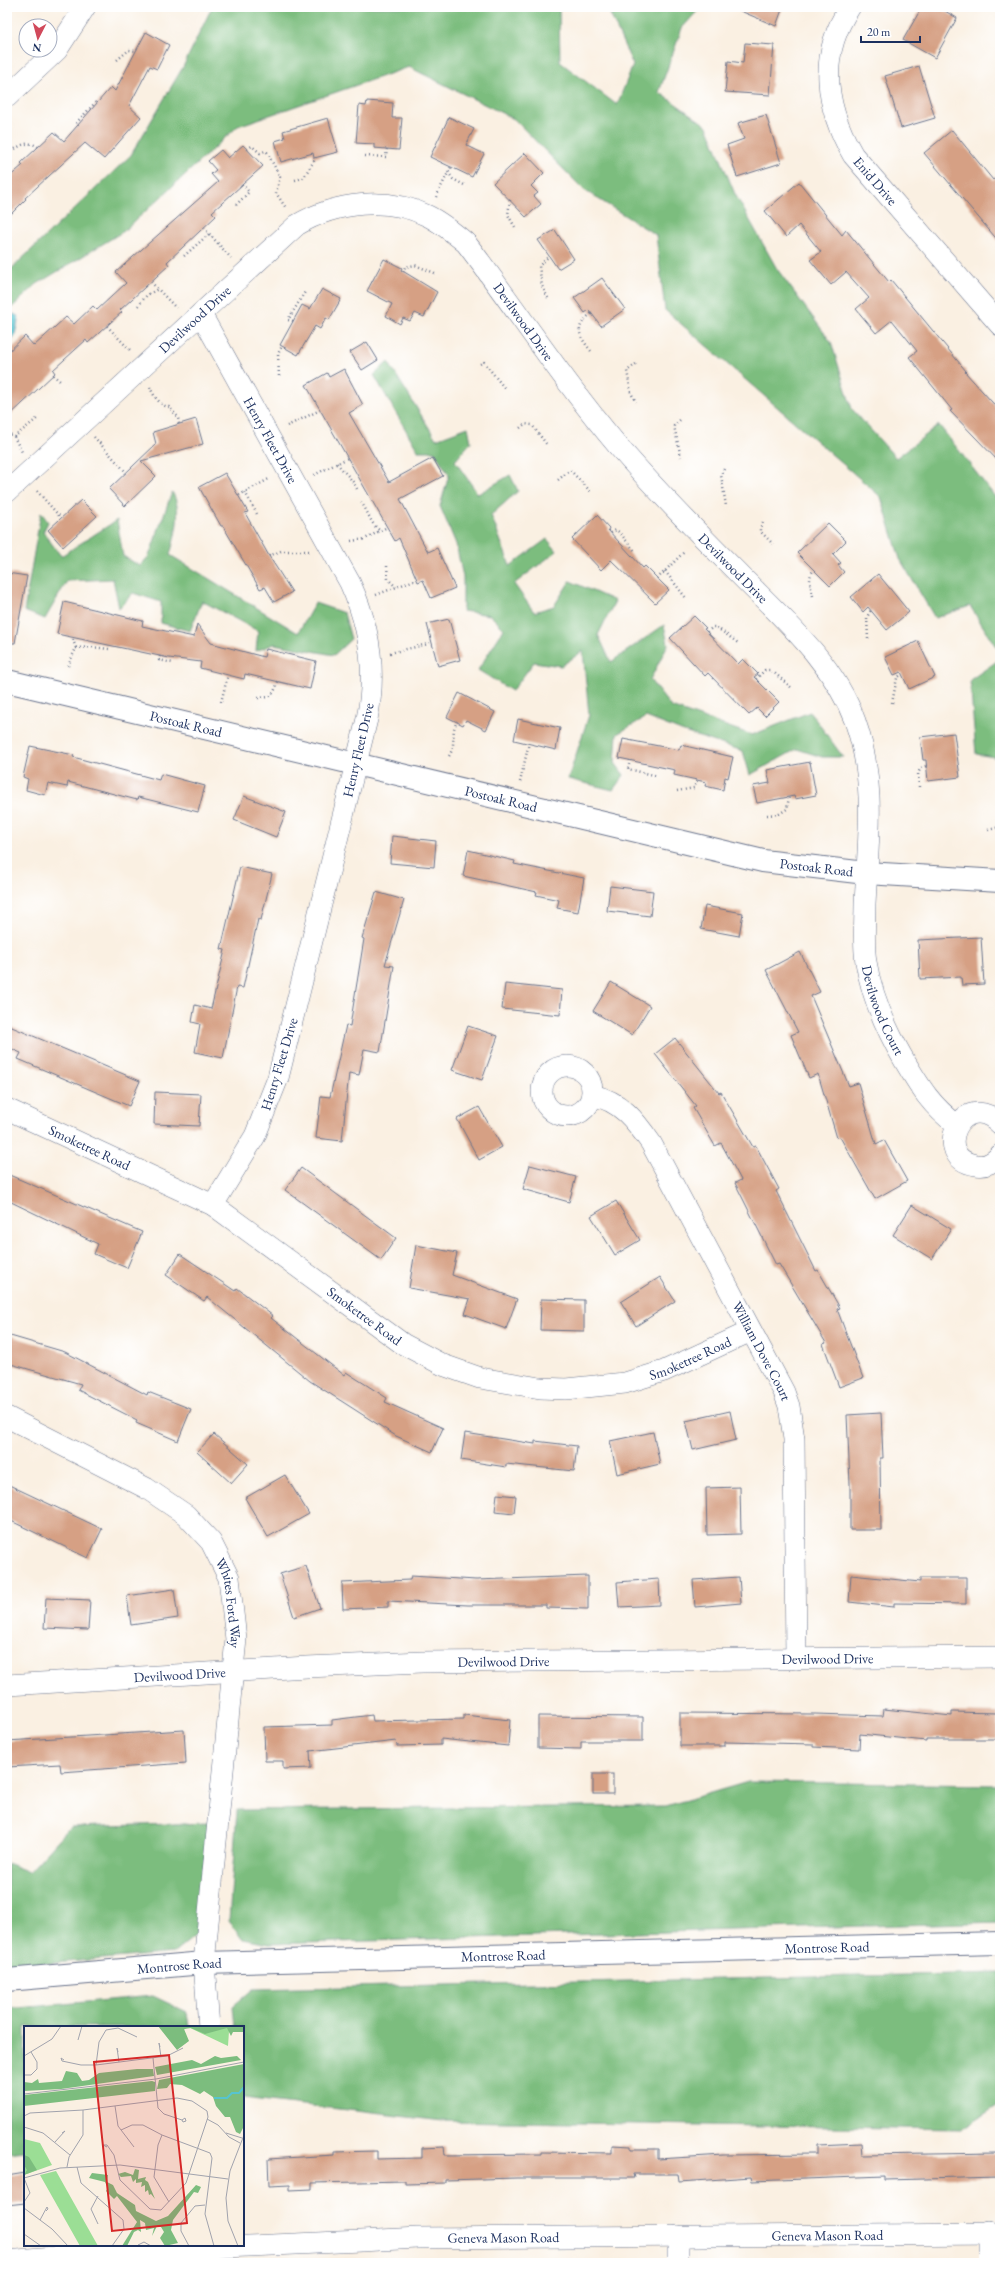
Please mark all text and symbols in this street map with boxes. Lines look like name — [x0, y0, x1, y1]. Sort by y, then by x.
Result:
north arrow — [18, 18, 58, 58]
scale bar — [861, 18, 920, 44]
text: 20 m — [867, 24, 891, 40]
text: N — [32, 41, 42, 55]
street label: Enid Drive — [849, 153, 902, 209]
street label: Devilwood Drive — [489, 279, 558, 365]
street label: Devilwood Drive — [155, 281, 235, 357]
street label: Henry Fleet Drive — [240, 393, 302, 487]
street label: Devilwood Drive — [694, 529, 772, 607]
street label: Henry Fleet Drive — [338, 701, 378, 799]
street label: Postoak Road — [148, 706, 225, 741]
street label: Postoak Road — [463, 781, 540, 816]
street label: Postoak Road — [779, 854, 855, 881]
street label: Devilwood Court — [858, 964, 909, 1059]
street label: Henry Fleet Drive — [256, 1015, 302, 1113]
street label: Smoketree Road — [46, 1121, 134, 1175]
street label: Smoketree Road — [324, 1283, 406, 1350]
street label: William Dove Court — [728, 1298, 796, 1404]
street label: Smoketree Road — [647, 1332, 735, 1384]
street label: Whites Ford Way — [211, 1555, 245, 1650]
street label: Devilwood Drive — [781, 1649, 874, 1668]
street label: Devilwood Drive — [457, 1652, 550, 1671]
street label: Devilwood Drive — [133, 1663, 227, 1686]
street label: Montrose Road — [784, 1937, 871, 1957]
street label: Montrose Road — [461, 1945, 547, 1966]
street label: Montrose Road — [136, 1954, 223, 1978]
inset map — [24, 2026, 244, 2246]
street label: Geneva Mason Road — [771, 2226, 884, 2245]
street label: Geneva Mason Road — [447, 2228, 560, 2247]

